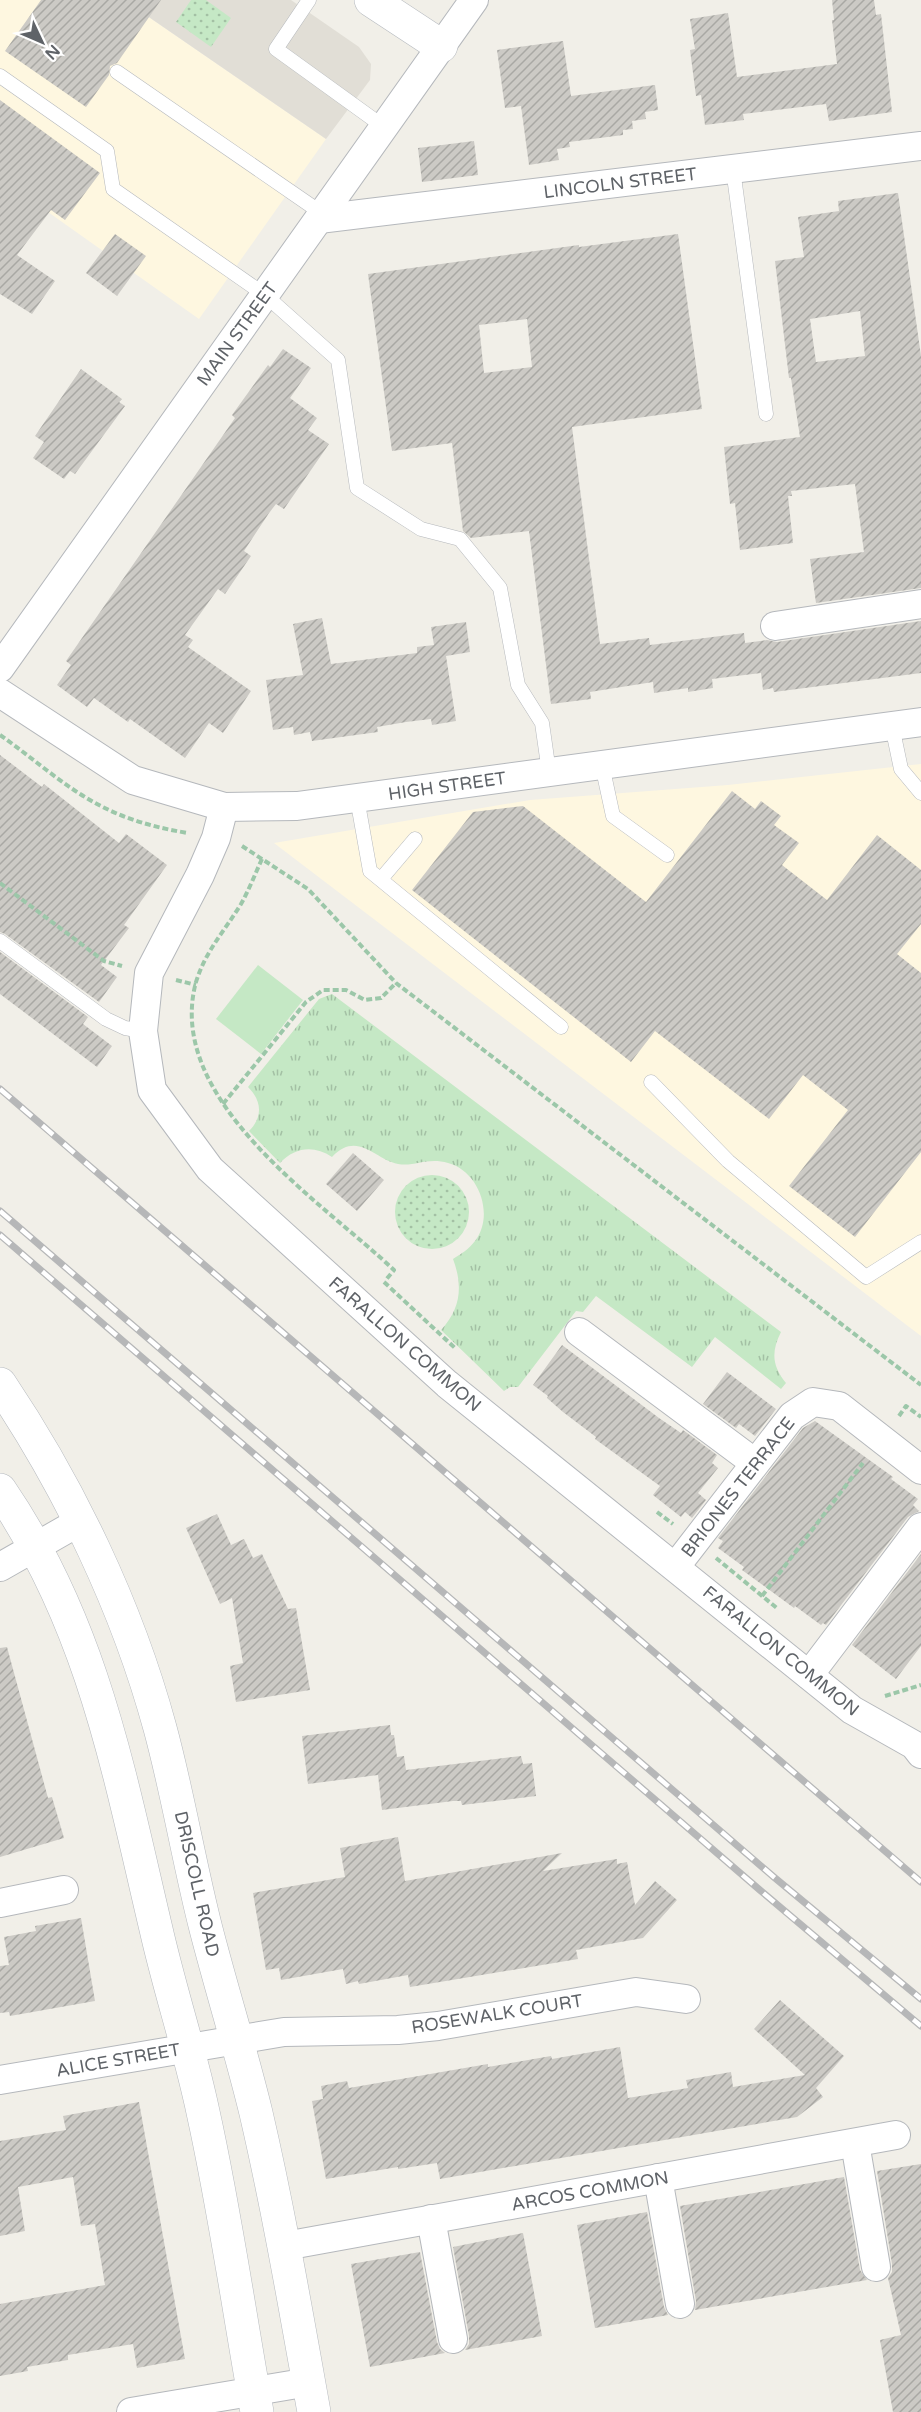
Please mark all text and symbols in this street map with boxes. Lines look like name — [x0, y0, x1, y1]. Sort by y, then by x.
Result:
north arrow — [12, 12, 72, 72]
text: N — [40, 40, 64, 63]
street label: LINCOLN STREET — [542, 163, 698, 203]
street label: MAIN STREET — [192, 278, 282, 390]
street label: HIGH STREET — [387, 767, 507, 805]
street label: FARALLON COMMON — [324, 1272, 486, 1416]
street label: BRIONES TERRACE — [676, 1412, 800, 1562]
street label: FARALLON COMMON — [698, 1581, 864, 1721]
street label: DRISCOLL ROAD — [170, 1809, 224, 1959]
street label: ROSEWALK COURT — [410, 1990, 584, 2038]
street label: ALICE STREET — [54, 2038, 182, 2082]
street label: ARCOS COMMON — [510, 2166, 670, 2216]

